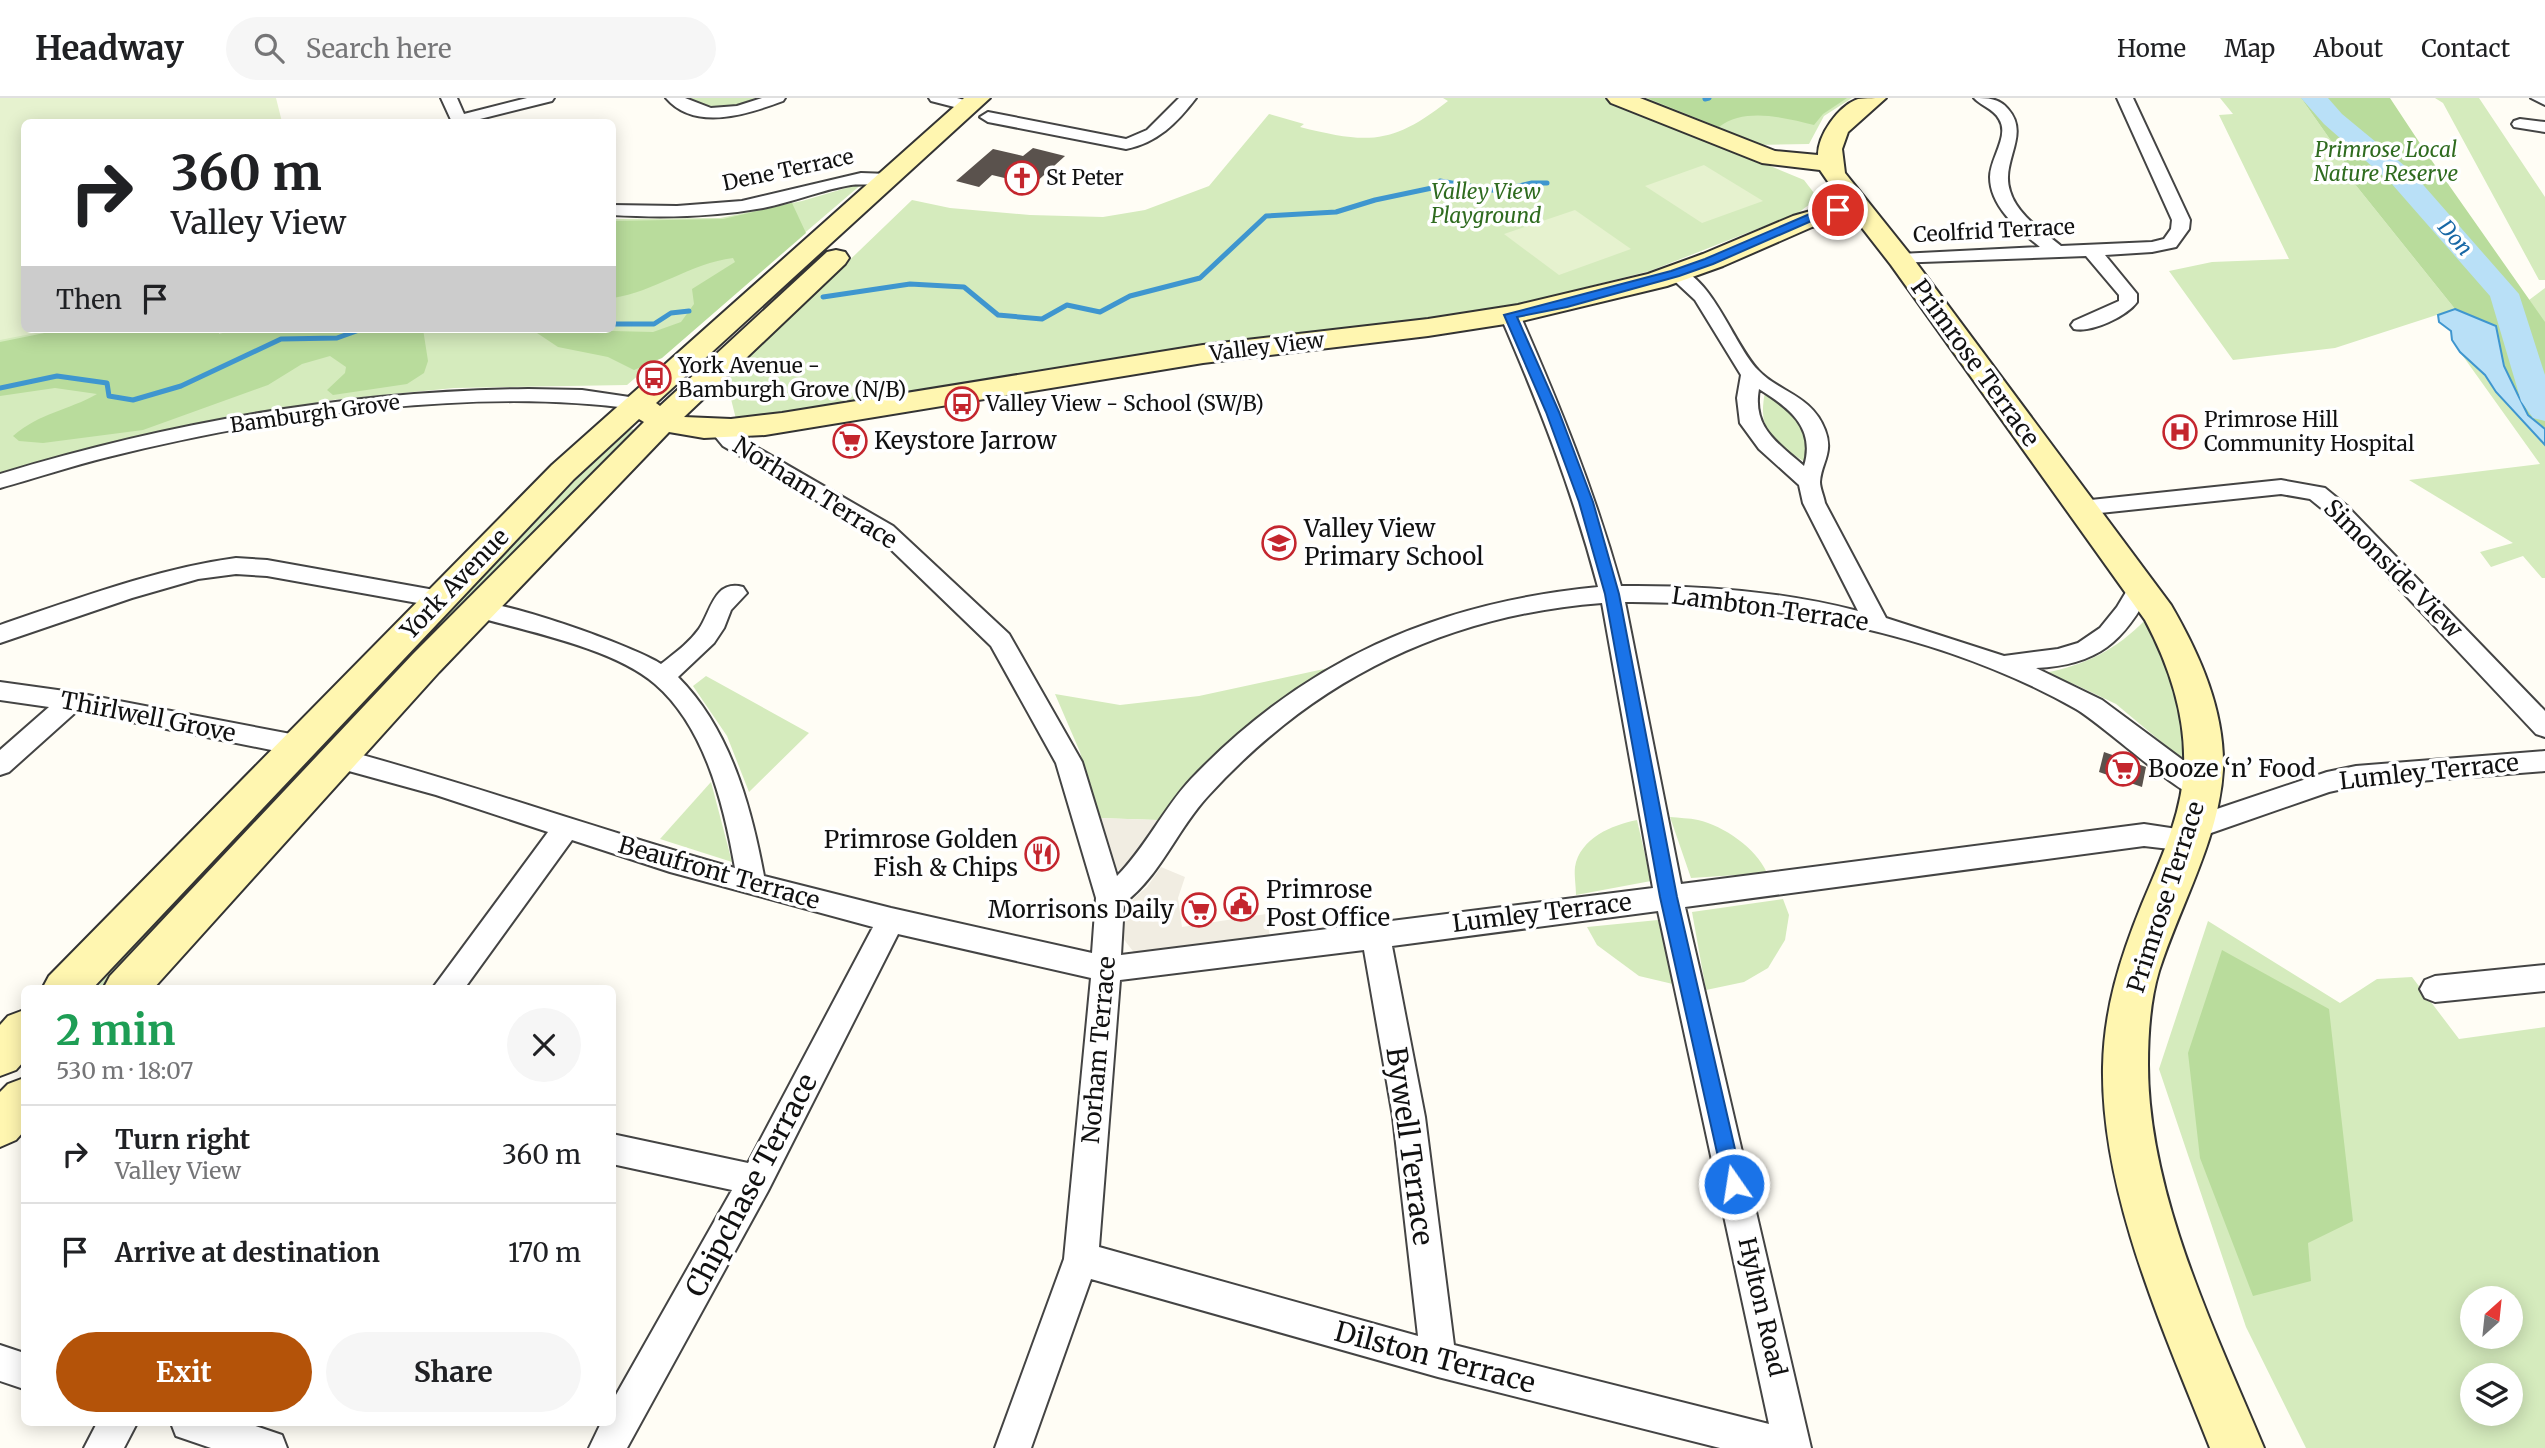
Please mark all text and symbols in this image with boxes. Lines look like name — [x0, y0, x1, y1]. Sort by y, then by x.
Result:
search box — [226, 17, 716, 80]
text: Headway — [35, 28, 184, 69]
icon: search — [250, 29, 288, 67]
text: Search here — [306, 32, 452, 65]
text: Home — [2117, 33, 2186, 64]
text: Map — [2224, 33, 2275, 64]
text: About — [2313, 33, 2383, 64]
text: Contact — [2421, 33, 2510, 64]
park label: Primrose Local Nature Reserve — [2314, 136, 2458, 187]
text: 360 m — [171, 142, 322, 203]
street label: Dene Terrace — [720, 142, 856, 197]
icon: right — [56, 147, 147, 238]
church icon: St Peter — [1003, 159, 1041, 197]
place label: St Peter — [1046, 164, 1124, 191]
park label: Valley View Playground — [1431, 178, 1541, 229]
pin — [1808, 180, 1868, 240]
icon: arrive — [1819, 191, 1857, 229]
text: Valley View — [171, 203, 346, 243]
street label: Ceolfrid Terrace — [1913, 213, 2075, 248]
water label: Don — [2432, 213, 2478, 261]
street label: Primrose Terrace — [1904, 273, 2047, 452]
icon: arrive — [136, 280, 174, 318]
text: Then — [56, 283, 122, 316]
street label: Valley View — [1207, 326, 1326, 367]
place label: York Avenue - Bamburgh Grove (N/B) — [677, 352, 906, 403]
bus stop icon: York Avenue - Bamburgh Grove (N/B) — [635, 359, 673, 397]
bus stop icon: Valley View - School (SW/B) — [943, 385, 981, 423]
street label: Bamburgh Grove — [228, 388, 402, 439]
place label: Valley View - School (SW/B) — [985, 390, 1264, 417]
place label: Primrose Hill Community Hospital — [2204, 406, 2415, 457]
hospital icon: Primrose Hill Community Hospital — [2161, 413, 2199, 451]
supermarket icon: Keystore Jarrow — [831, 422, 869, 460]
place label: Keystore Jarrow — [874, 425, 1057, 456]
street label: Norham Terrace — [727, 430, 903, 556]
street label: Simonside View — [2317, 493, 2470, 645]
place label: Valley View Primary School — [1303, 513, 1484, 572]
street label: York Avenue — [393, 522, 515, 646]
school or university icon: Valley View Primary School — [1260, 524, 1298, 562]
street label: Lambton Terrace — [1670, 579, 1870, 638]
street label: Thirlwell Grove — [58, 684, 238, 749]
street label: Lumley Terrace — [2338, 747, 2520, 796]
supermarket icon: Booze ‘n’ Food — [2104, 750, 2142, 788]
place label: Booze ‘n’ Food — [2148, 753, 2316, 784]
street label: Primrose Terrace — [2120, 797, 2211, 996]
place label: Primrose Golden Fish & Chips — [824, 824, 1018, 883]
street label: Beaufront Terrace — [615, 829, 823, 916]
restaurant icon: Primrose Golden Fish & Chips — [1023, 835, 1061, 873]
place label: Primrose Post Office — [1266, 874, 1390, 933]
public building icon: Primrose Post Office — [1222, 885, 1260, 923]
street label: Lumley Terrace — [1451, 886, 1633, 939]
supermarket icon: Morrisons Daily — [1180, 891, 1218, 929]
place label: Morrisons Daily — [988, 894, 1174, 925]
street label: Norham Terrace — [1075, 955, 1122, 1145]
text: 2 min — [56, 1004, 176, 1056]
button: close — [507, 1008, 581, 1082]
street label: Bywell Terrace — [1378, 1045, 1442, 1247]
text: 530 m · 18:07 — [56, 1056, 193, 1085]
street label: Chipchase Terrace — [677, 1067, 825, 1303]
text: Turn right — [115, 1123, 250, 1156]
icon: right — [56, 1135, 94, 1173]
text: 360 m — [502, 1138, 581, 1171]
position arrow — [1697, 1147, 1771, 1221]
text: Valley View — [115, 1156, 241, 1185]
icon: arrive — [56, 1233, 94, 1271]
street label: Hylton Road — [1731, 1234, 1794, 1380]
text: Arrive at destination — [115, 1236, 380, 1269]
text: 170 m — [508, 1236, 581, 1269]
north arrow — [2460, 1286, 2524, 1349]
map controls — [2460, 1286, 2523, 1426]
street label: Dilston Terrace — [1331, 1313, 1539, 1401]
button: Exit — [56, 1332, 312, 1412]
button: Share — [326, 1332, 581, 1412]
button: layers — [2460, 1363, 2523, 1426]

